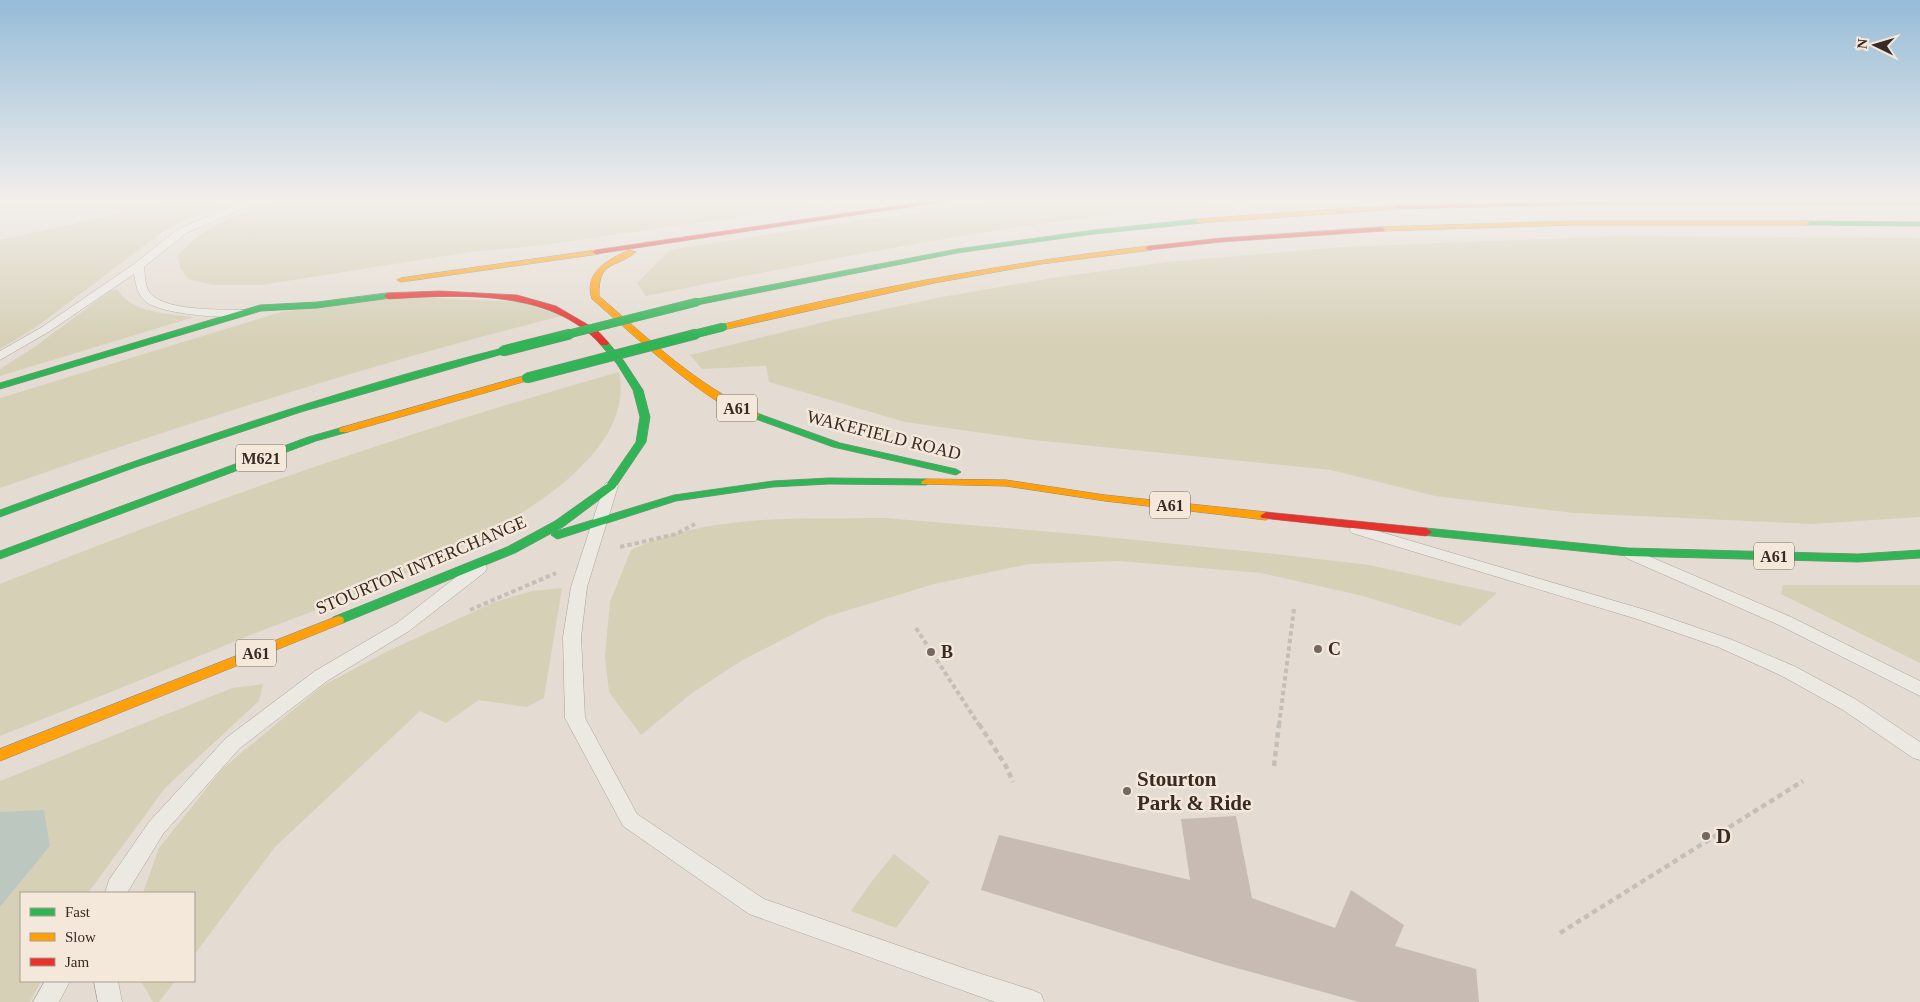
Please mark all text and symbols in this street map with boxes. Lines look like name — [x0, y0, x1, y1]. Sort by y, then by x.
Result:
north arrow — [1850, 20, 1900, 70]
text: N — [1855, 38, 1870, 50]
road number: A61 — [717, 394, 757, 422]
street label: WAKEFIELD ROAD — [805, 406, 963, 464]
road number: M621 — [236, 444, 286, 472]
road number: A61 — [1150, 492, 1190, 518]
street label: STOURTON INTERCHANGE — [313, 511, 529, 619]
road number: A61 — [1754, 542, 1794, 570]
place label: C — [1328, 639, 1341, 659]
road number: A61 — [236, 640, 276, 666]
place label: B — [941, 642, 953, 662]
marker: C — [1312, 643, 1324, 655]
marker: B — [925, 646, 937, 658]
place label: Stourton Park & Ride — [1137, 767, 1251, 815]
marker: Stourton Park & Ride — [1121, 785, 1133, 797]
place label: D — [1716, 824, 1731, 848]
marker: D — [1700, 830, 1712, 842]
legend — [20, 892, 195, 982]
text: Fast — [65, 904, 91, 920]
text: Slow — [65, 929, 96, 945]
text: Jam — [65, 954, 89, 970]

